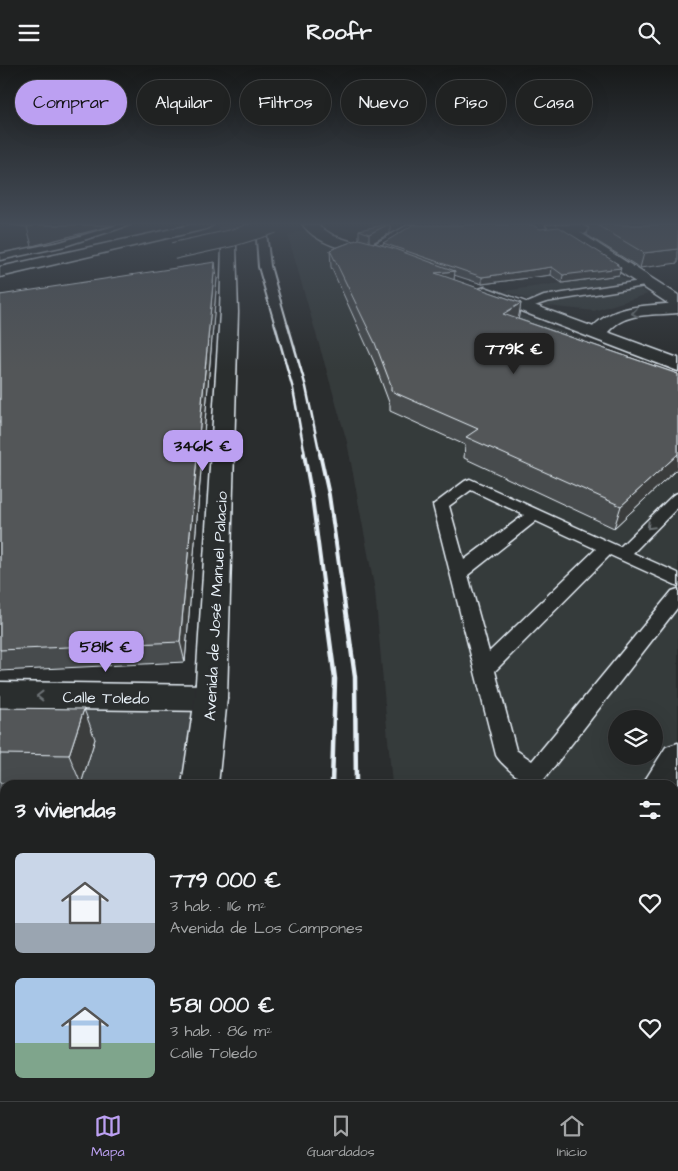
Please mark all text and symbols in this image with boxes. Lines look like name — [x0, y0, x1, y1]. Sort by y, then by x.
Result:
text: Roofr — [306, 17, 372, 48]
icon: menu — [15, 19, 43, 47]
icon: search — [635, 19, 663, 47]
chip: Comprar — [15, 80, 127, 125]
chip: Alquilar — [137, 80, 230, 125]
chip: Filtros — [240, 80, 331, 125]
chip: Nuevo — [341, 80, 426, 125]
chip: Piso — [436, 80, 506, 125]
chip: Casa — [516, 80, 592, 125]
one-way arrow — [630, 307, 639, 317]
pin: 779K € — [473, 333, 555, 375]
text: 779K € — [485, 338, 543, 360]
pin: 346K € — [162, 429, 244, 472]
text: 346K € — [174, 435, 232, 457]
street label: Avenida de José Manuel Palacio — [199, 491, 233, 721]
one-way arrow — [647, 520, 656, 529]
pin: 581K € — [65, 631, 147, 673]
text: 581K € — [80, 636, 132, 658]
street label: Calle Toledo — [62, 686, 150, 710]
one-way arrow — [36, 691, 44, 701]
map controls — [608, 710, 663, 765]
button: layers — [608, 710, 663, 765]
text: 3 viviendas — [15, 796, 116, 825]
icon: filters — [636, 796, 664, 824]
text: 779 000 € — [170, 866, 281, 895]
icon: home — [55, 873, 115, 933]
icon: heart — [636, 889, 664, 917]
text: 3 hab. · 116 m² — [170, 895, 266, 917]
text: Avenida de Los Campones — [170, 917, 363, 939]
text: 581 000 € — [170, 991, 274, 1020]
icon: home — [55, 998, 115, 1058]
icon: heart — [636, 1014, 664, 1042]
text: 3 hab. · 86 m² — [170, 1020, 272, 1042]
text: Calle Toledo — [170, 1042, 257, 1064]
tab: Mapa — [91, 1112, 125, 1162]
tab: Guardados — [307, 1112, 375, 1162]
tab: Inicio — [557, 1112, 587, 1162]

